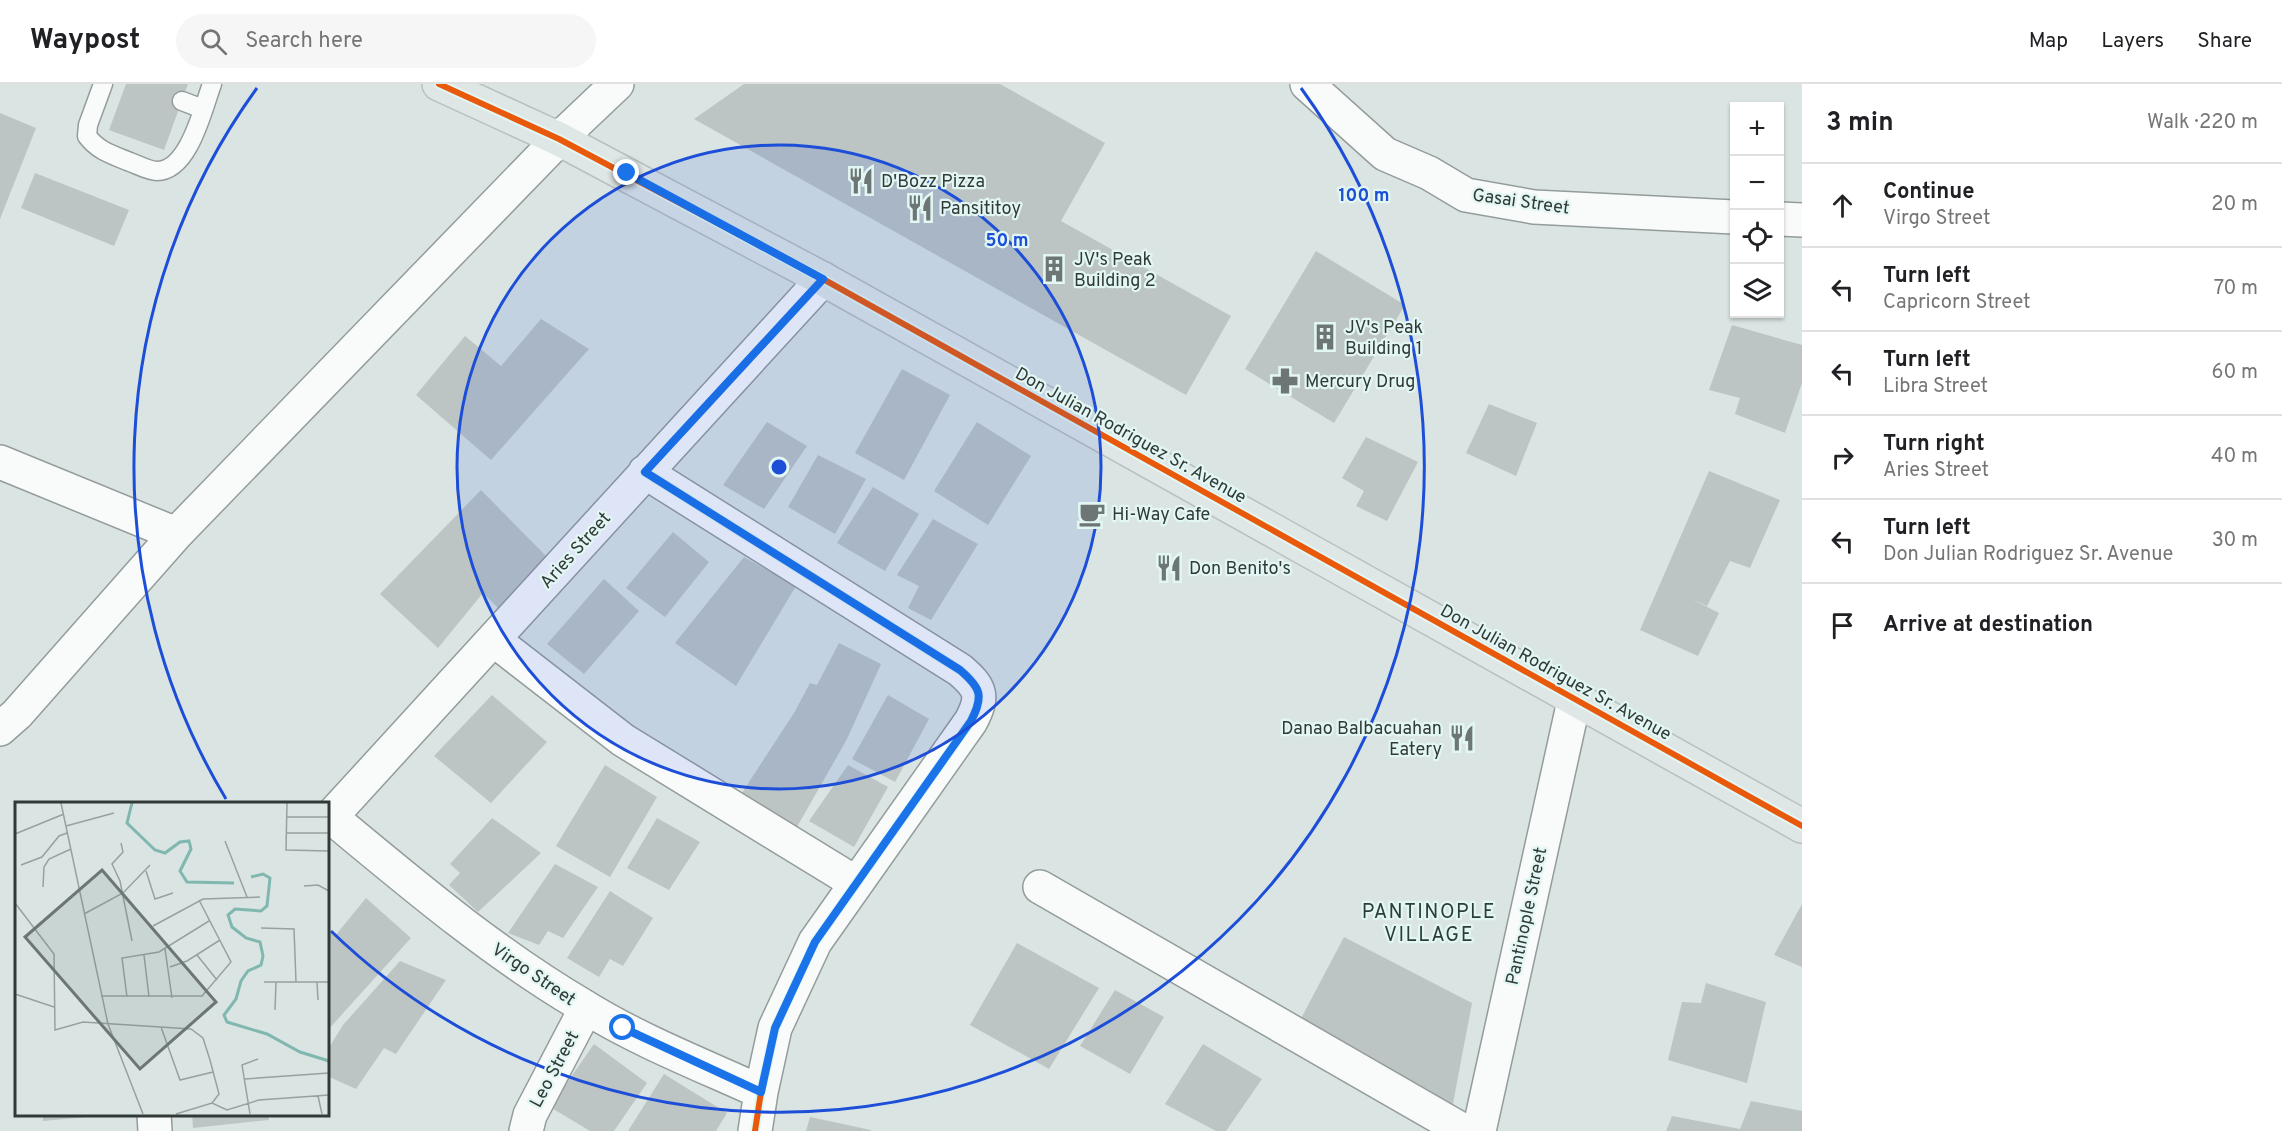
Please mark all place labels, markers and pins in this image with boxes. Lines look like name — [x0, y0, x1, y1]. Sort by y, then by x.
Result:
restaurant icon: D'Bozz Pizza — [846, 166, 876, 196]
place label: D'Bozz Pizza — [881, 171, 985, 194]
restaurant icon: Pansititoy — [905, 193, 935, 223]
place label: Pansititoy — [940, 198, 1021, 221]
place label: JV's Peak Building 2 — [1074, 249, 1156, 293]
building icon: JV's Peak Building 2 — [1039, 254, 1069, 284]
place label: JV's Peak Building 1 — [1345, 317, 1423, 361]
building icon: JV's Peak Building 1 — [1310, 322, 1340, 352]
pharmacy icon: Mercury Drug — [1270, 366, 1300, 396]
place label: Mercury Drug — [1305, 371, 1415, 394]
centre of rings — [769, 457, 789, 477]
cafe icon: Hi-Way Cafe — [1077, 499, 1107, 529]
place label: Hi-Way Cafe — [1112, 504, 1210, 527]
restaurant icon: Don Benito's — [1154, 553, 1184, 583]
place label: Don Benito's — [1189, 558, 1291, 581]
place label: Danao Balbacuahan Eatery — [1281, 718, 1442, 762]
restaurant icon: Danao Balbacuahan Eatery — [1447, 723, 1477, 753]

